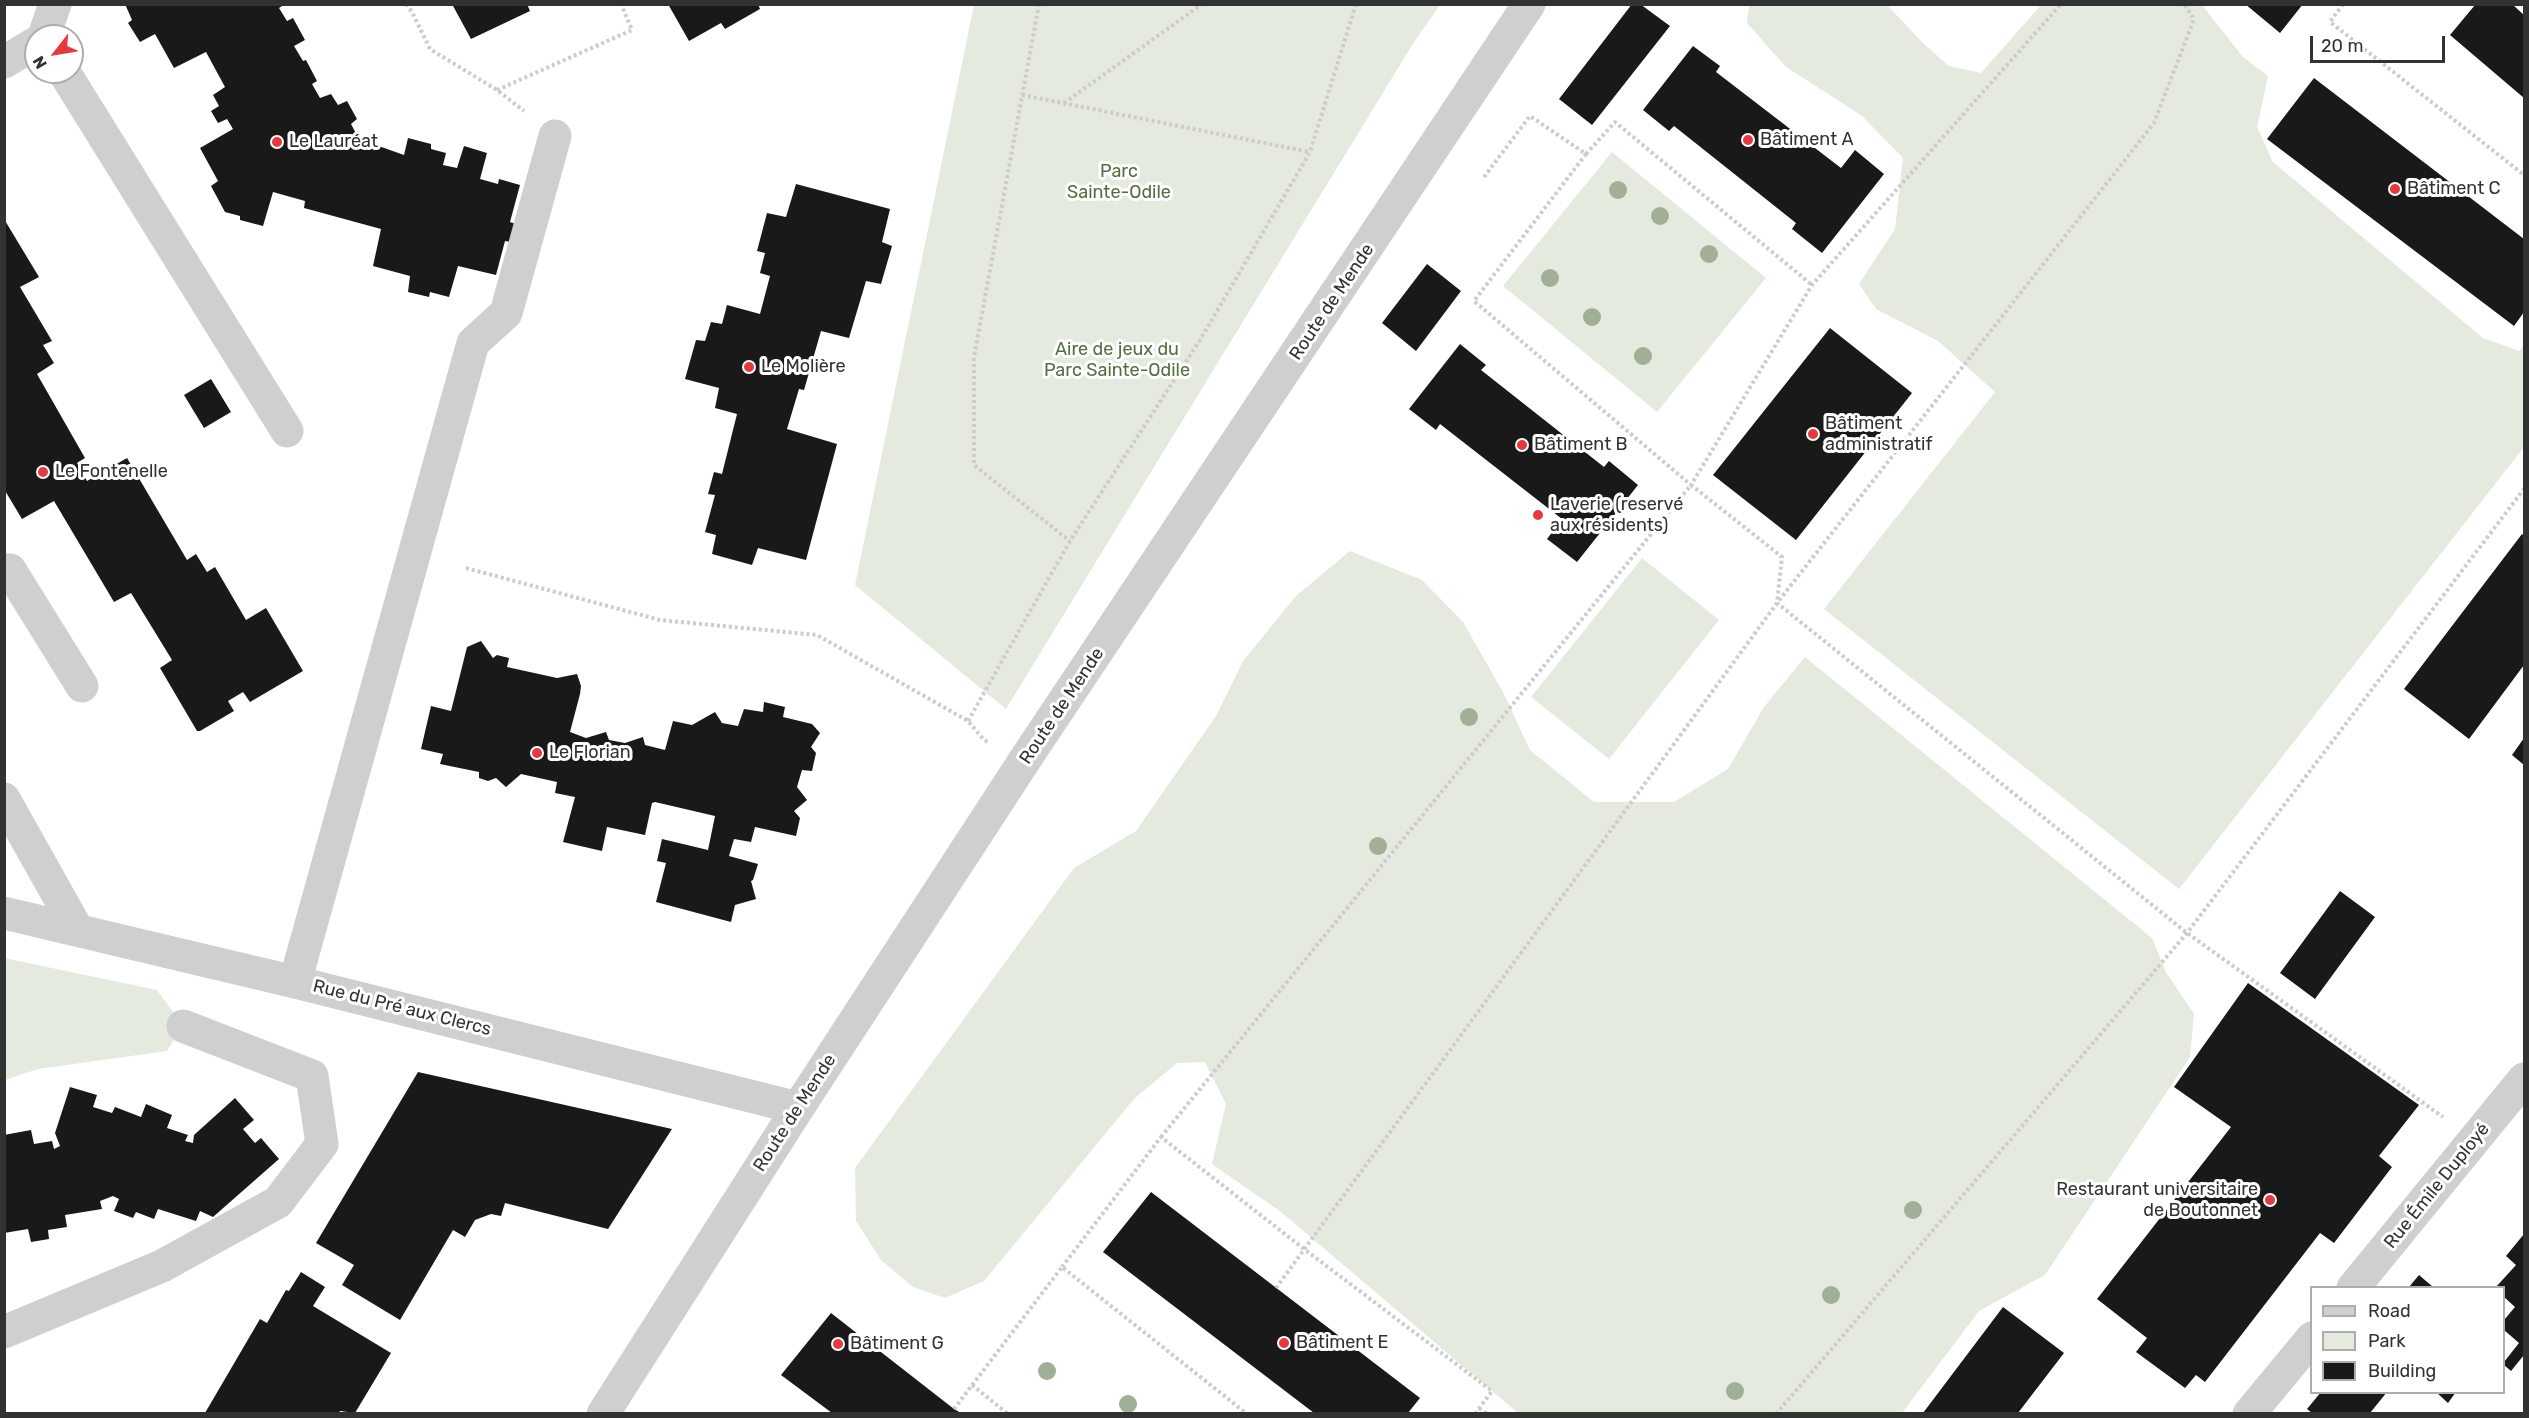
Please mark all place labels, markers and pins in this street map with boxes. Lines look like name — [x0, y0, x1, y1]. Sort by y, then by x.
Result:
place label: Bâtiment A — [1760, 129, 1854, 151]
place label: Le Lauréat — [289, 131, 378, 153]
marker: Bâtiment A — [1741, 133, 1755, 147]
marker: Le Lauréat — [270, 135, 284, 149]
place label: Bâtiment C — [2407, 178, 2501, 200]
marker: Bâtiment C — [2388, 182, 2402, 196]
place label: Le Molière — [761, 356, 846, 378]
marker: Le Molière — [742, 360, 756, 374]
place label: Bâtiment administratif — [1825, 413, 1932, 456]
marker: Bâtiment administratif — [1806, 427, 1820, 441]
place label: Bâtiment B — [1534, 434, 1628, 456]
marker: Bâtiment B — [1515, 438, 1529, 452]
place label: Le Fontenelle — [55, 461, 168, 483]
marker: Le Fontenelle — [36, 465, 50, 479]
place label: Laverie (reservé aux résidents) — [1550, 494, 1683, 536]
marker: Laverie (reservé aux résidents) — [1531, 508, 1545, 522]
place label: Le Florian — [549, 742, 631, 764]
marker: Le Florian — [530, 746, 544, 760]
place label: Restaurant universitaire de Boutonnet — [2056, 1179, 2258, 1222]
marker: Restaurant universitaire de Boutonnet — [2263, 1193, 2277, 1207]
place label: Bâtiment E — [1296, 1332, 1388, 1354]
place label: Bâtiment G — [850, 1333, 944, 1355]
marker: Bâtiment E — [1277, 1336, 1291, 1350]
marker: Bâtiment G — [831, 1337, 845, 1351]

